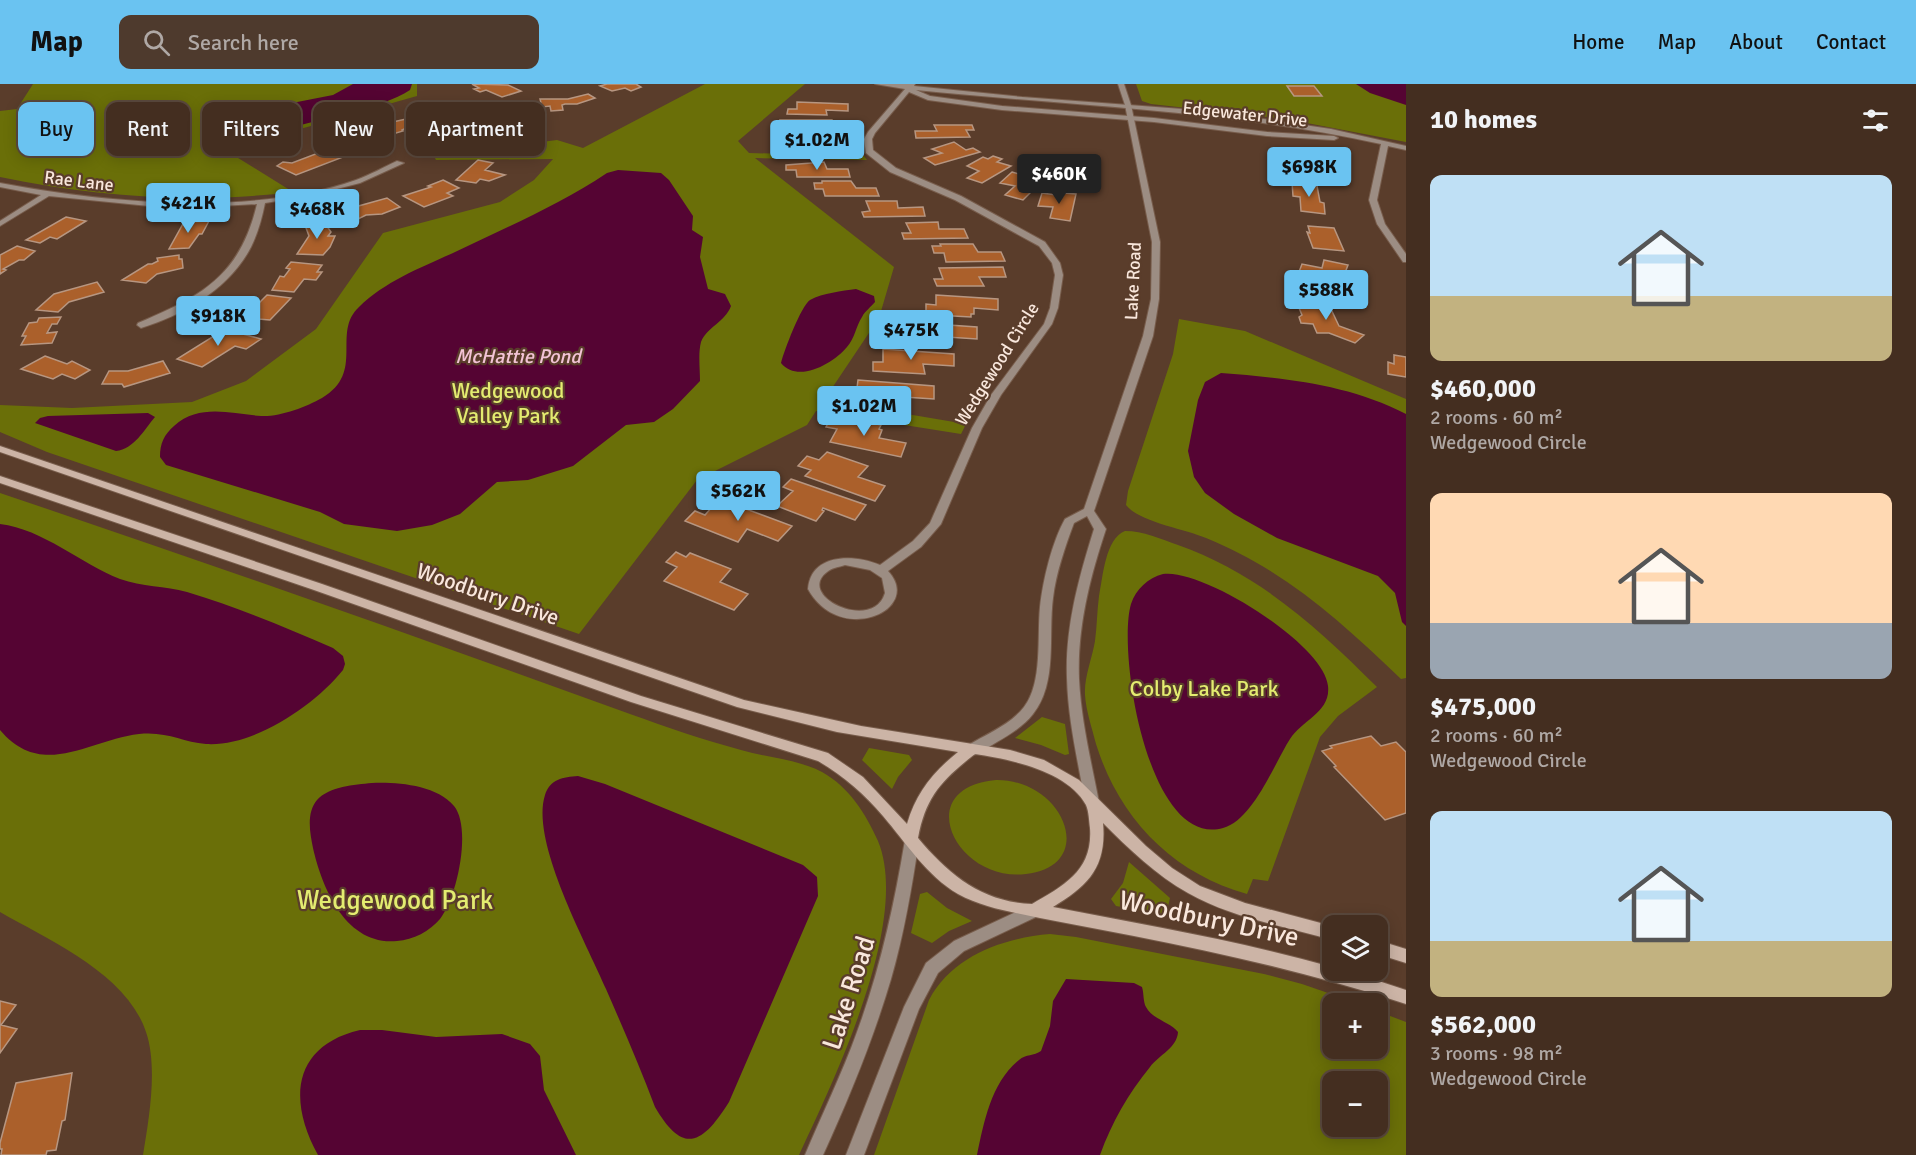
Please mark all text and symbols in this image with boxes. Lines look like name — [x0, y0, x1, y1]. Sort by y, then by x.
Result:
search box — [119, 15, 539, 69]
text: Map — [30, 25, 83, 59]
icon: search — [140, 26, 173, 59]
text: Search here — [188, 29, 299, 56]
text: Home — [1572, 29, 1625, 55]
text: Map — [1658, 29, 1696, 55]
text: About — [1729, 29, 1783, 55]
text: Contact — [1816, 29, 1886, 55]
street label: Edgewater Drive — [1181, 96, 1309, 132]
chip: Buy — [18, 102, 94, 156]
chip: Rent — [106, 102, 190, 156]
chip: Filters — [202, 102, 301, 156]
chip: New — [313, 102, 394, 156]
chip: Apartment — [406, 102, 545, 156]
text: 10 homes — [1430, 104, 1537, 136]
icon: filters — [1859, 104, 1892, 137]
pin: $1.02M — [768, 120, 866, 171]
text: $1.02M — [784, 127, 850, 152]
pin: $698K — [1267, 147, 1351, 198]
pin: $460K — [1017, 154, 1101, 205]
text: $698K — [1281, 154, 1337, 179]
text: $460K — [1031, 161, 1087, 186]
street label: Rae Lane — [43, 166, 115, 196]
pin: $421K — [146, 183, 230, 234]
pin: $468K — [275, 189, 359, 240]
text: $421K — [160, 190, 216, 215]
text: $468K — [289, 196, 345, 221]
icon: home — [1607, 214, 1715, 322]
street label: Lake Road — [1120, 241, 1146, 321]
pin: $588K — [1284, 270, 1368, 321]
text: $588K — [1298, 277, 1354, 302]
pin: $918K — [176, 296, 260, 347]
street label: Wedgewood Circle — [950, 298, 1044, 430]
text: $918K — [190, 303, 246, 328]
pin: $475K — [869, 310, 953, 361]
text: $475K — [883, 317, 939, 342]
water label: McHattie Pond — [455, 344, 583, 369]
text: $460,000 — [1430, 373, 1536, 405]
park label: Wedgewood Valley Park — [451, 377, 565, 429]
pin: $1.02M — [815, 386, 913, 437]
text: $1.02M — [831, 393, 897, 418]
text: 2 rooms · 60 m² — [1430, 405, 1563, 430]
text: Wedgewood Circle — [1430, 430, 1587, 455]
pin: $562K — [696, 471, 780, 522]
text: $562K — [710, 478, 766, 503]
icon: home — [1607, 532, 1715, 640]
street label: Woodbury Drive — [413, 557, 563, 631]
park label: Colby Lake Park — [1130, 675, 1278, 702]
text: $475,000 — [1430, 691, 1536, 723]
text: 2 rooms · 60 m² — [1430, 723, 1563, 748]
text: Wedgewood Circle — [1430, 748, 1587, 773]
icon: home — [1607, 850, 1715, 958]
park label: Wedgewood Park — [297, 884, 494, 917]
street label: Woodbury Drive — [1116, 884, 1302, 954]
map controls — [1322, 915, 1388, 1137]
button: layers — [1322, 915, 1388, 981]
street label: Lake Road — [815, 932, 883, 1054]
button: + — [1322, 993, 1388, 1059]
text: $562,000 — [1430, 1009, 1536, 1041]
text: 3 rooms · 98 m² — [1430, 1041, 1563, 1066]
text: Wedgewood Circle — [1430, 1066, 1587, 1091]
button: − — [1322, 1071, 1388, 1137]

